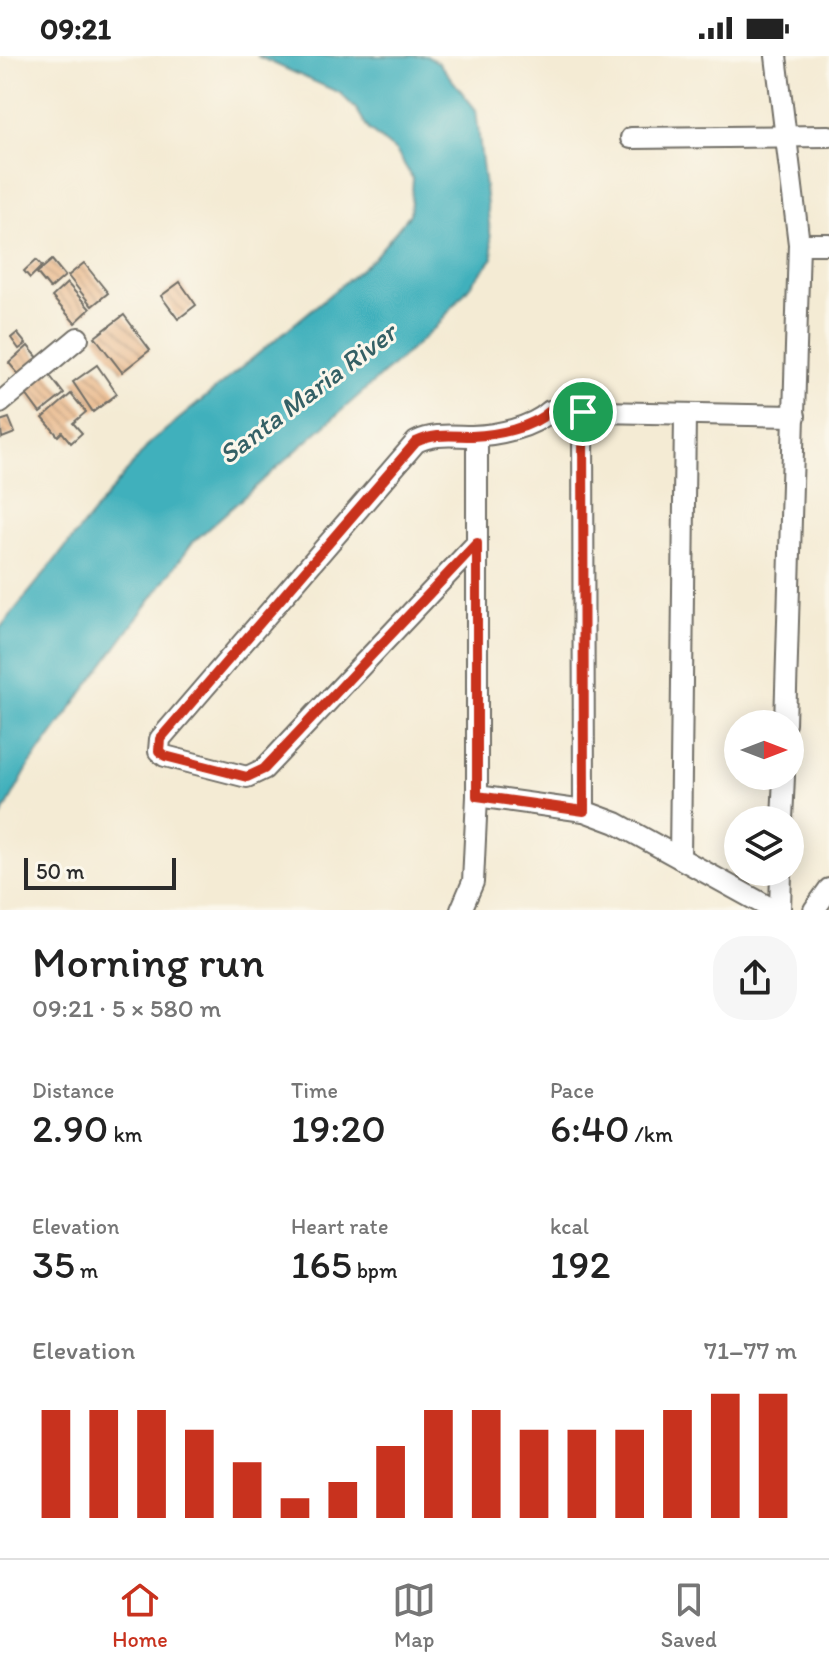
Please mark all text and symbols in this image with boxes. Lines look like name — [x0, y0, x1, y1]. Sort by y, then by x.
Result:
text: 09:21 — [40, 10, 111, 47]
water label: Santa Maria River — [212, 313, 405, 471]
pin — [549, 378, 617, 446]
icon: arrive — [561, 390, 605, 434]
north arrow — [724, 710, 804, 790]
map controls — [724, 710, 804, 886]
button: layers — [724, 806, 804, 886]
scale bar — [24, 854, 176, 890]
text: 50 m — [36, 858, 85, 885]
text: Morning run — [32, 935, 265, 988]
button: share — [713, 936, 797, 1020]
text: 09:21 · 5 × 580 m — [32, 992, 221, 1024]
text: Distance — [32, 1077, 114, 1104]
text: Time — [291, 1077, 338, 1104]
text: Pace — [550, 1077, 594, 1104]
text: 2.90 — [32, 1104, 108, 1152]
text: 19:20 — [291, 1104, 386, 1152]
text: 6:40 — [550, 1104, 630, 1152]
text: km — [108, 1121, 143, 1148]
text: /km — [630, 1121, 673, 1148]
text: Elevation — [32, 1213, 119, 1240]
text: Heart rate — [291, 1213, 388, 1240]
text: kcal — [550, 1213, 589, 1240]
text: 35 — [32, 1240, 75, 1288]
text: 165 — [291, 1240, 352, 1288]
text: 192 — [550, 1240, 611, 1288]
text: m — [75, 1257, 98, 1284]
text: bpm — [352, 1257, 398, 1284]
text: Elevation — [32, 1334, 135, 1366]
text: 71–77 m — [704, 1334, 797, 1366]
tab: Home — [112, 1578, 168, 1653]
tab: Map — [392, 1578, 436, 1653]
tab: Saved — [661, 1578, 717, 1653]

